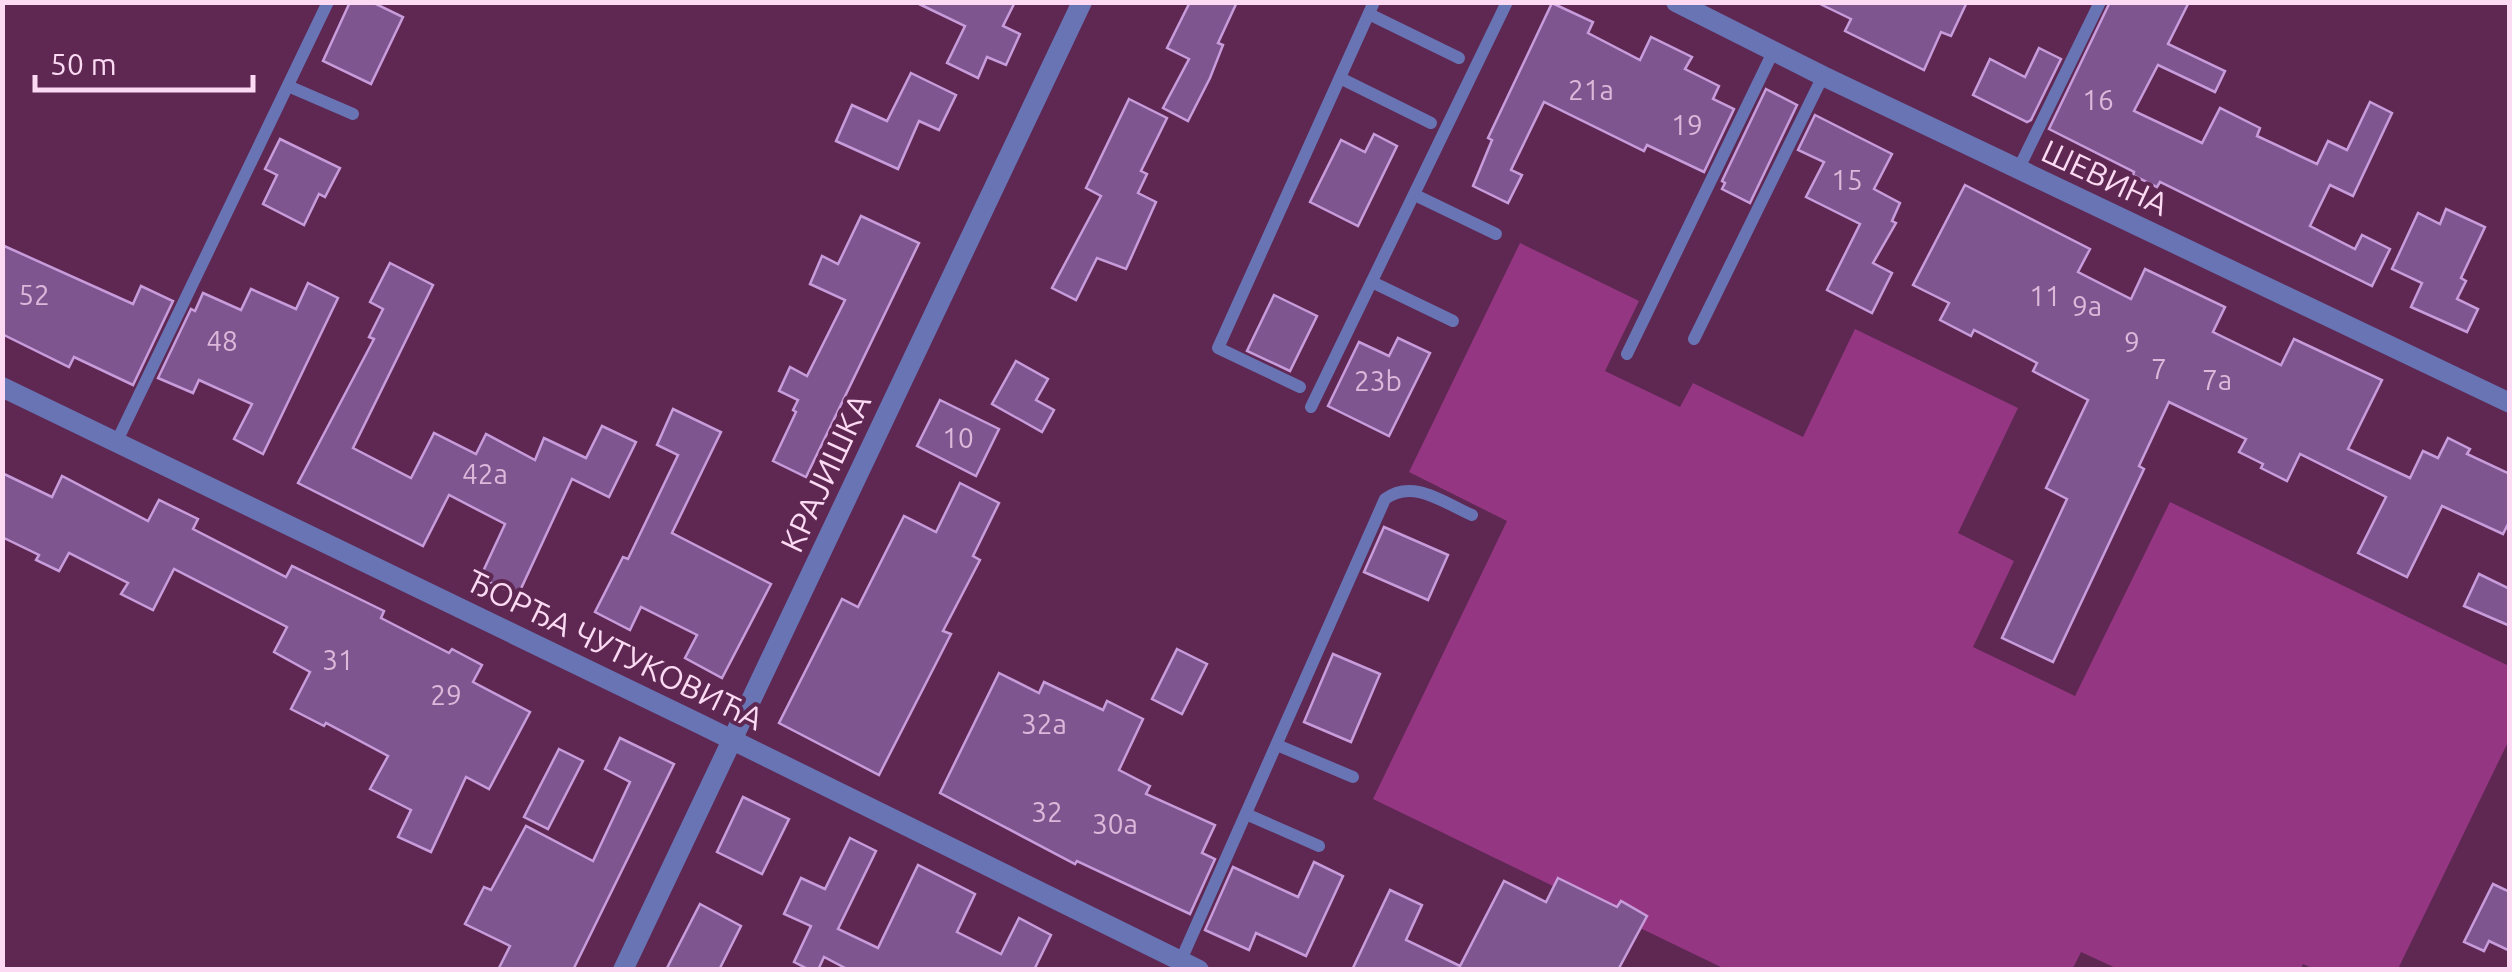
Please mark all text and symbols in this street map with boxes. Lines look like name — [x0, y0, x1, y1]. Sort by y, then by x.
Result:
scale bar — [35, 30, 252, 92]
text: 50 m — [50, 47, 117, 81]
house number: 21a — [1568, 74, 1614, 105]
house number: 16 — [2082, 84, 2114, 115]
house number: 19 — [1671, 109, 1703, 140]
street label: ШЕВИНА — [2036, 132, 2175, 222]
house number: 15 — [1831, 164, 1863, 195]
house number: 52 — [18, 279, 50, 310]
house number: 11 — [2029, 280, 2061, 311]
house number: 9a — [2072, 290, 2102, 321]
house number: 48 — [206, 325, 238, 356]
house number: 9 — [2124, 326, 2140, 357]
house number: 7 — [2151, 353, 2167, 384]
house number: 7a — [2202, 364, 2232, 395]
house number: 23b — [1354, 365, 1402, 396]
street label: КРАЈИШКА — [773, 388, 877, 557]
house number: 10 — [942, 422, 974, 453]
house number: 42a — [462, 458, 508, 489]
street label: ЂОРЂА ЧУТУКОВИЋА — [461, 562, 770, 737]
house number: 31 — [322, 644, 354, 675]
house number: 29 — [430, 679, 462, 710]
house number: 32a — [1021, 708, 1067, 739]
house number: 32 — [1031, 796, 1063, 827]
house number: 30a — [1092, 808, 1138, 839]

